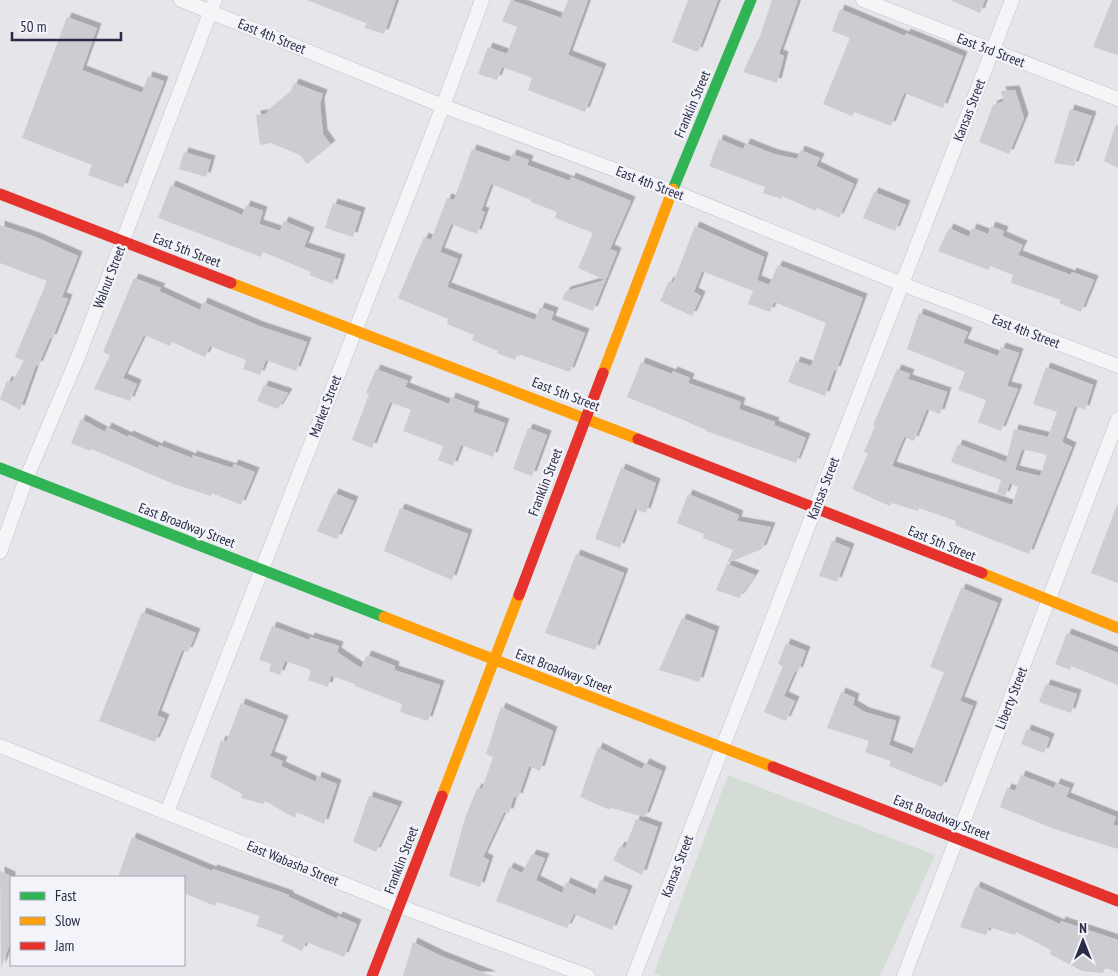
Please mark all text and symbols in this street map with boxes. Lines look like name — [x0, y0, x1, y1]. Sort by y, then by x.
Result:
scale bar — [12, 10, 121, 42]
street label: East 4th Street — [236, 14, 309, 58]
text: 50 m — [20, 17, 46, 36]
street label: East 3rd Street — [954, 29, 1028, 71]
street label: Franklin Street — [670, 68, 714, 140]
street label: Kansas Street — [949, 76, 989, 144]
street label: East 4th Street — [613, 162, 687, 204]
street label: East 5th Street — [150, 229, 224, 271]
street label: Walnut Street — [89, 243, 129, 311]
street label: East 4th Street — [989, 310, 1063, 352]
street label: Market Street — [305, 372, 345, 440]
street label: East 5th Street — [529, 373, 603, 415]
street label: Franklin Street — [524, 445, 566, 518]
street label: Kansas Street — [803, 454, 843, 522]
street label: East Broadway Street — [136, 498, 238, 552]
street label: East 5th Street — [906, 521, 979, 565]
street label: East Broadway Street — [513, 644, 615, 698]
street label: Liberty Street — [991, 664, 1031, 732]
street label: East Broadway Street — [891, 790, 993, 844]
street label: Franklin Street — [380, 823, 422, 896]
street label: Kansas Street — [657, 832, 697, 900]
street label: East Wabasha Street — [244, 836, 342, 890]
legend — [10, 876, 185, 966]
text: Fast — [55, 886, 76, 905]
text: Slow — [55, 911, 80, 930]
north arrow — [1058, 916, 1108, 966]
text: N — [1079, 919, 1087, 937]
text: Jam — [54, 936, 74, 955]

